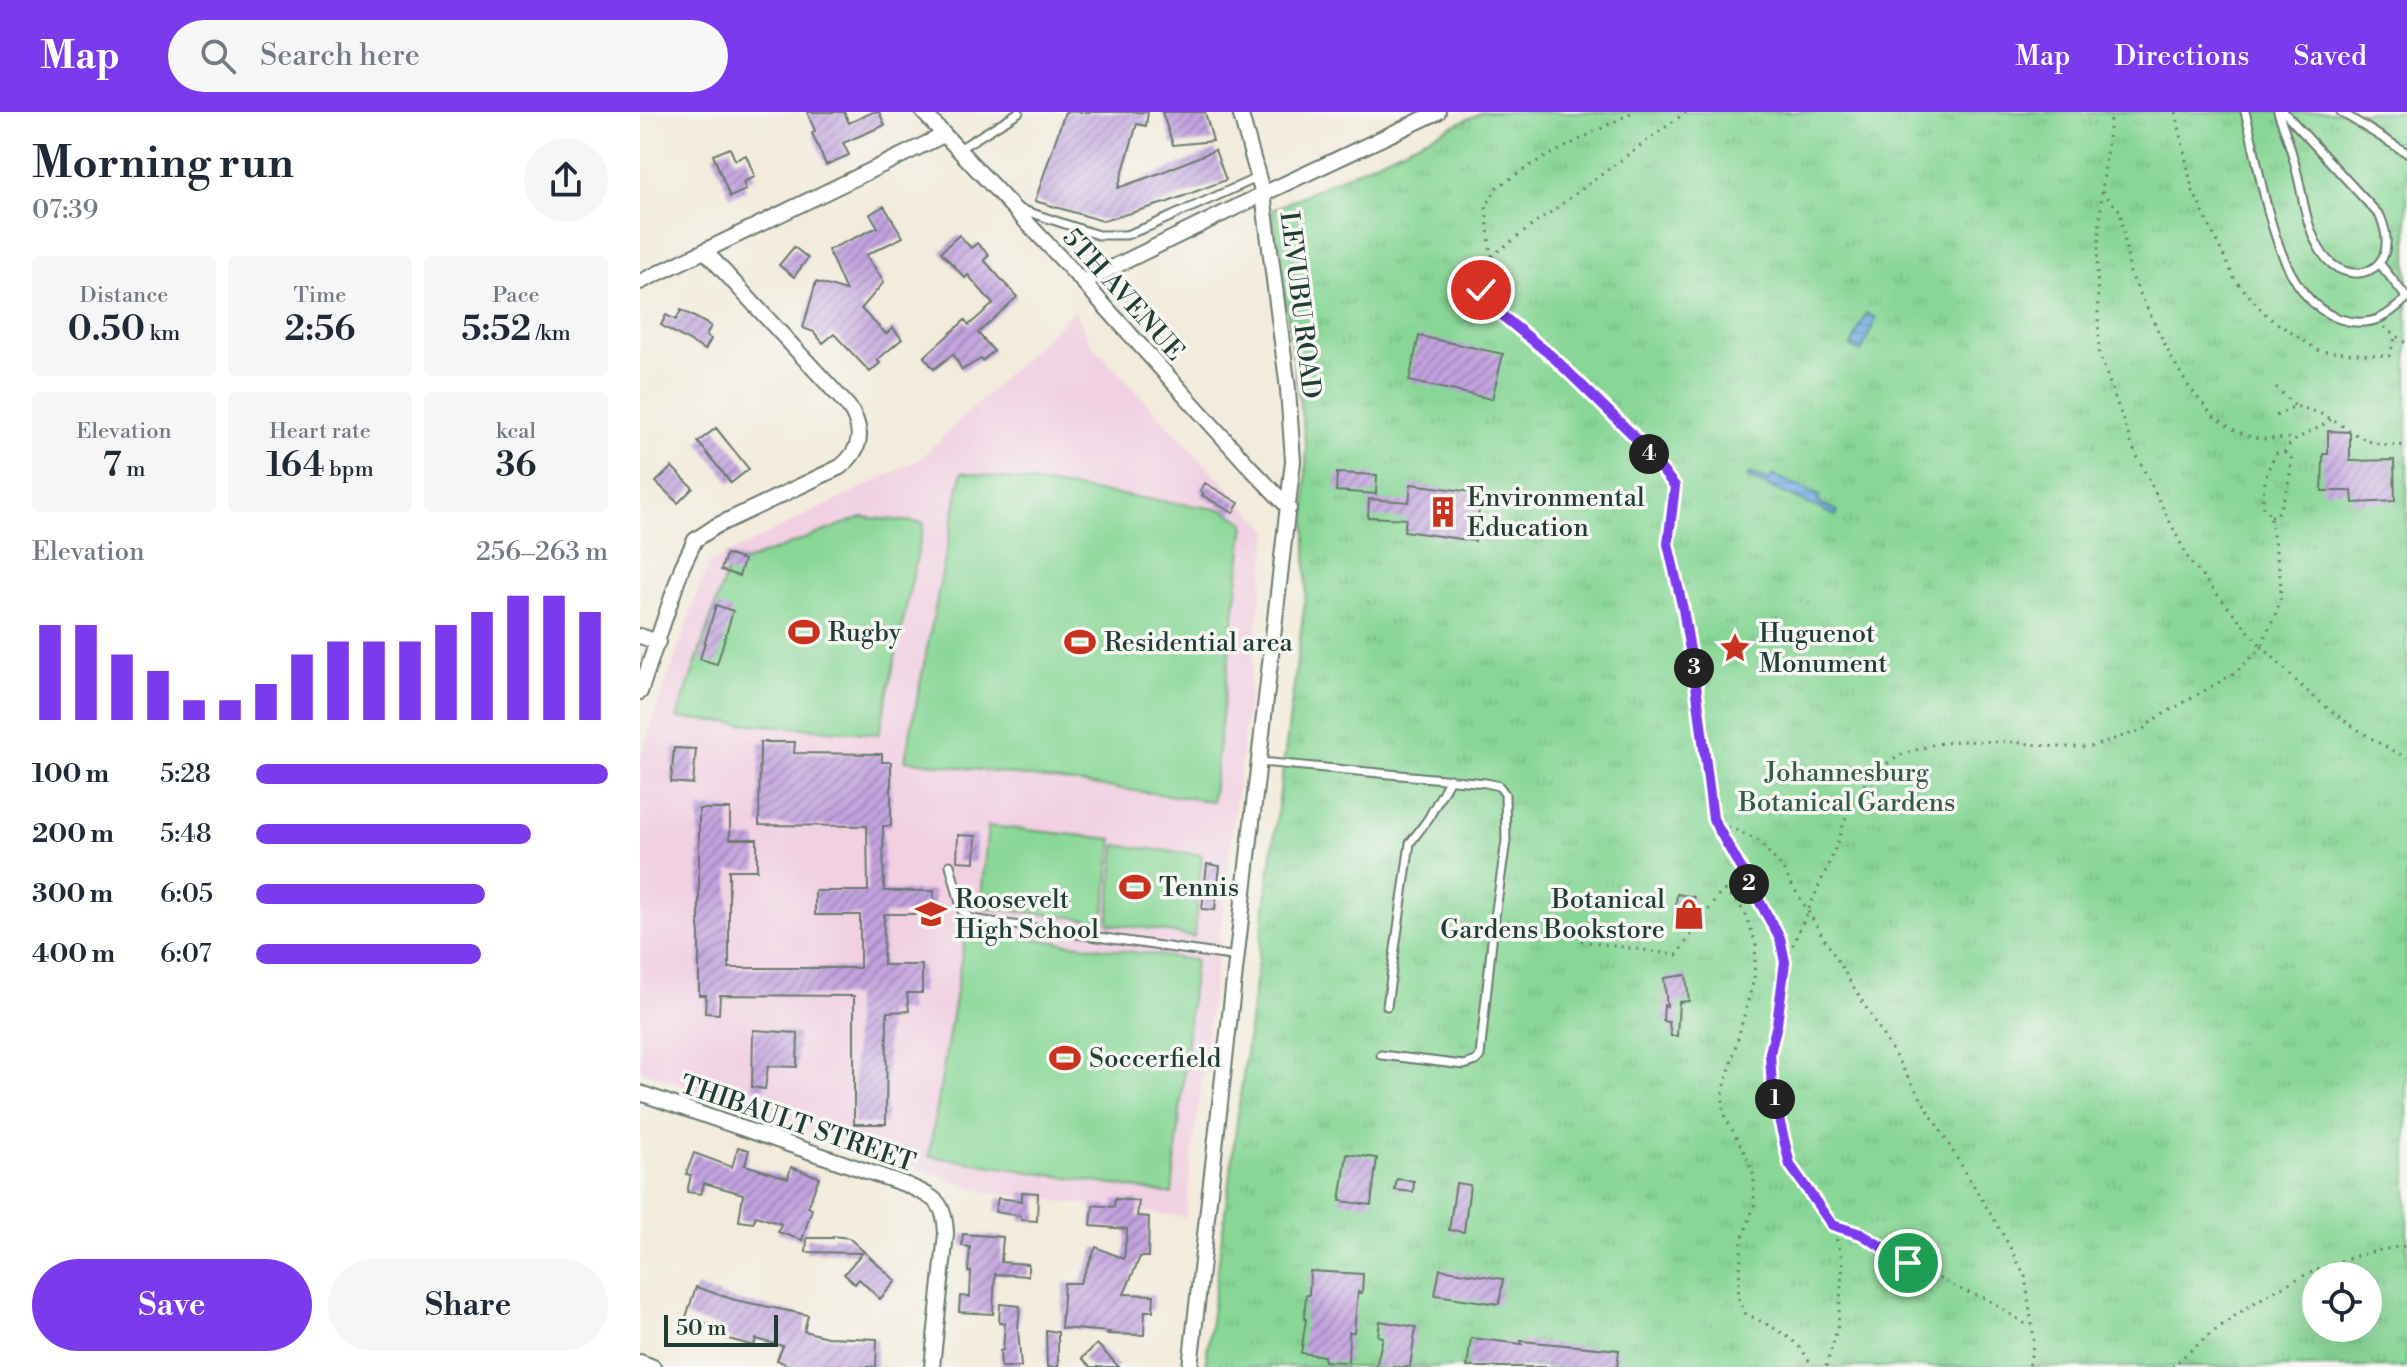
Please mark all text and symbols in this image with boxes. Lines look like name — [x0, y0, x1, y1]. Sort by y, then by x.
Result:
search box — [168, 20, 728, 92]
text: Map — [40, 33, 120, 80]
icon: search — [196, 34, 240, 78]
text: Search here — [260, 37, 420, 75]
text: Map — [2015, 39, 2070, 74]
text: Directions — [2114, 39, 2249, 74]
text: Saved — [2293, 39, 2367, 74]
text: Morning run — [32, 136, 294, 191]
button: share — [524, 138, 608, 222]
text: 07:39 — [32, 194, 98, 226]
street label: LEVUBU ROAD — [1273, 210, 1327, 401]
street label: 5TH AVENUE — [1056, 222, 1191, 367]
pin — [1447, 256, 1515, 324]
icon: check — [1459, 268, 1503, 312]
text: Distance — [80, 282, 168, 309]
text: Time — [294, 282, 346, 309]
text: Pace — [492, 282, 540, 309]
text: 0.50 — [68, 309, 145, 351]
text: 2:56 — [285, 309, 355, 351]
text: 5:52 — [461, 309, 531, 351]
text: km — [145, 320, 180, 347]
text: /km — [531, 320, 571, 347]
text: Elevation — [76, 418, 172, 445]
text: Heart rate — [269, 418, 371, 445]
text: kcal — [496, 418, 536, 445]
pin: 4 — [1629, 434, 1669, 474]
text: 4 — [1642, 440, 1656, 467]
text: 7 — [103, 445, 122, 487]
text: 164 — [266, 445, 325, 487]
text: 36 — [495, 445, 537, 487]
text: m — [122, 456, 145, 483]
text: bpm — [325, 456, 374, 483]
place label: Environmental Education — [1467, 482, 1645, 544]
building icon: Environmental Education — [1426, 495, 1460, 529]
text: Elevation — [32, 536, 145, 568]
text: 256–263 m — [476, 536, 608, 568]
sports icon: Rugby — [787, 615, 821, 649]
place label: Rugby — [828, 617, 902, 649]
place label: Huguenot Monument — [1759, 618, 1888, 680]
sports icon: Residential area — [1063, 625, 1097, 659]
place label: Residential area — [1104, 627, 1294, 659]
place icon: Huguenot Monument — [1718, 631, 1752, 665]
pin: 3 — [1674, 648, 1714, 688]
text: 3 — [1687, 654, 1701, 681]
park label: Johannesburg Botanical Gardens — [1738, 757, 1956, 819]
text: 100 m — [32, 758, 109, 790]
text: 5:28 — [160, 758, 211, 790]
text: 200 m — [32, 818, 114, 850]
text: 5:48 — [160, 818, 212, 850]
pin: 2 — [1729, 864, 1769, 904]
sports icon: Tennis — [1118, 870, 1152, 904]
text: 2 — [1742, 870, 1756, 897]
place label: Tennis — [1159, 872, 1239, 904]
text: 300 m — [32, 878, 113, 910]
text: 6:05 — [160, 878, 213, 910]
place label: Roosevelt High School — [955, 884, 1099, 946]
place label: Botanical Gardens Bookstore — [1440, 884, 1665, 946]
school or university icon: Roosevelt High School — [914, 897, 948, 931]
shop icon: Botanical Gardens Bookstore — [1672, 897, 1706, 931]
text: 400 m — [32, 938, 115, 970]
text: 6:07 — [160, 938, 212, 970]
sports icon: Soccerfield — [1048, 1041, 1082, 1075]
place label: Soccerfield — [1089, 1043, 1222, 1075]
street label: THIBAULT STREET — [676, 1069, 920, 1179]
pin: 1 — [1755, 1079, 1795, 1119]
text: 1 — [1770, 1085, 1780, 1112]
pin — [1874, 1229, 1942, 1297]
icon: arrive — [1886, 1241, 1930, 1285]
button: Save — [32, 1259, 312, 1351]
button: Share — [328, 1259, 608, 1351]
map controls — [2302, 1262, 2382, 1342]
button: locate — [2302, 1262, 2382, 1342]
scale bar — [664, 1311, 778, 1347]
text: 50 m — [676, 1315, 727, 1342]

